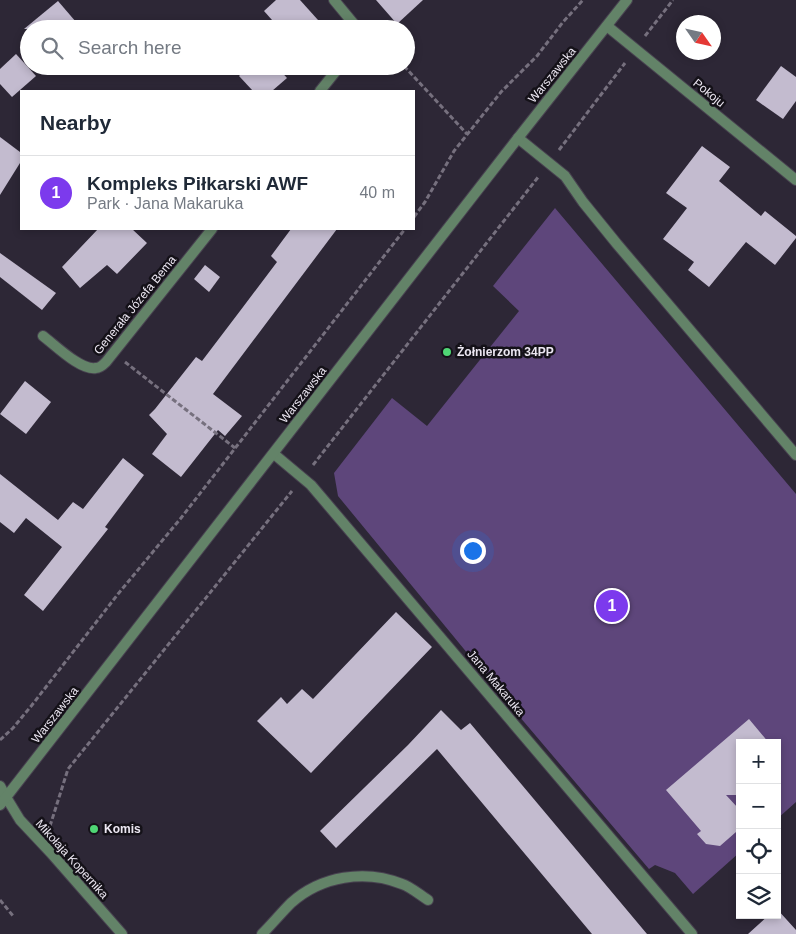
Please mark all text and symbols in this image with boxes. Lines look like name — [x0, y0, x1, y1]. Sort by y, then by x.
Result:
north arrow — [676, 15, 721, 60]
search box — [20, 20, 415, 75]
icon: search — [38, 34, 66, 62]
text: Search here — [78, 37, 182, 58]
street label: Warszawska — [525, 44, 579, 106]
street label: Pokoju — [690, 76, 728, 110]
text: Nearby — [40, 111, 111, 134]
text: Kompleks Piłkarski AWF — [87, 173, 308, 194]
text: 1 — [52, 184, 60, 201]
text: 40 m — [359, 184, 395, 201]
text: Park · Jana Makaruka — [87, 195, 244, 212]
street label: Generała Józefa Bema — [91, 253, 179, 357]
place label: Żołnierzom 34PP — [457, 344, 554, 359]
marker: Żołnierzom 34PP — [441, 346, 453, 358]
street label: Warszawska — [277, 364, 330, 426]
your location — [460, 538, 486, 564]
pin: 1 — [596, 587, 628, 625]
street label: Jana Makaruka — [464, 647, 528, 719]
street label: Warszawska — [29, 684, 82, 746]
map controls — [736, 739, 781, 919]
button: + — [736, 739, 781, 784]
button: − — [736, 784, 781, 829]
street label: Mikołaja Kopernika — [33, 817, 111, 902]
place label: Komis — [104, 822, 141, 836]
marker: Komis — [88, 823, 100, 835]
button: locate — [736, 829, 781, 874]
button: layers — [736, 874, 781, 919]

